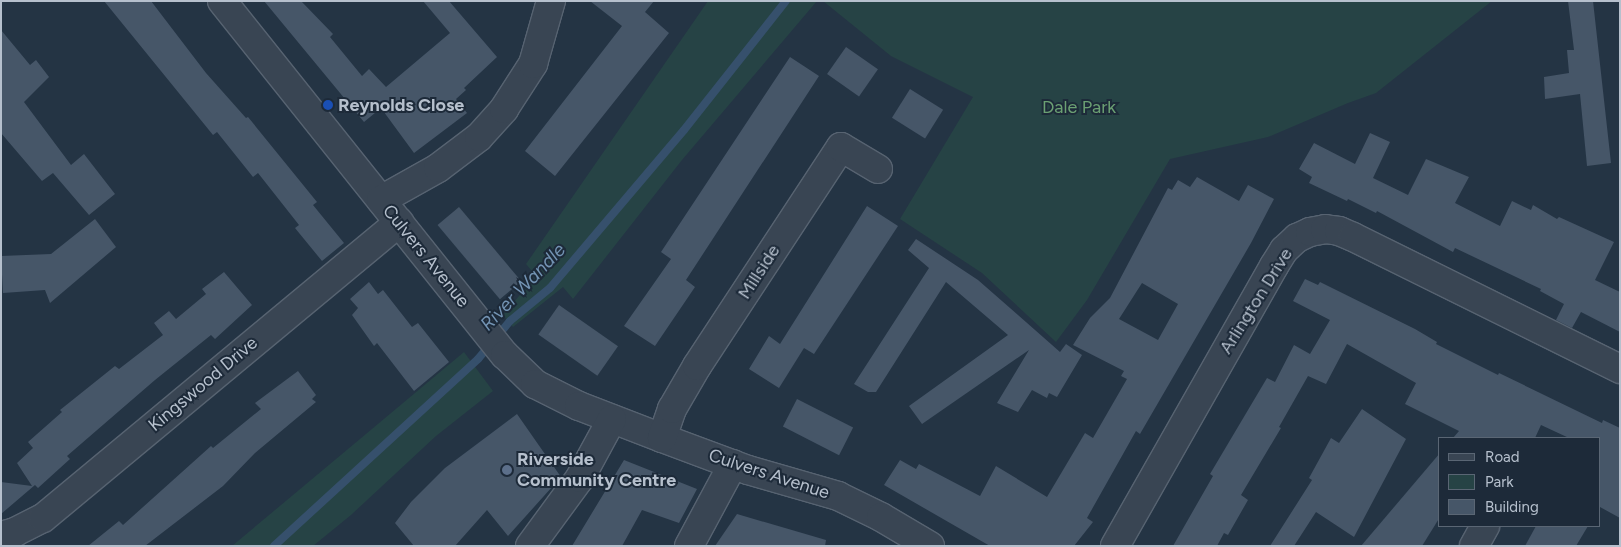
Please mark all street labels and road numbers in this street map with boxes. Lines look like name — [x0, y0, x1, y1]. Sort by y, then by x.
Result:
street label: Culvers Avenue — [378, 200, 474, 312]
street label: Millside — [734, 241, 784, 303]
street label: Arlington Drive — [1215, 244, 1297, 358]
street label: Kingswood Drive — [144, 332, 262, 436]
street label: Culvers Avenue — [706, 444, 832, 504]

